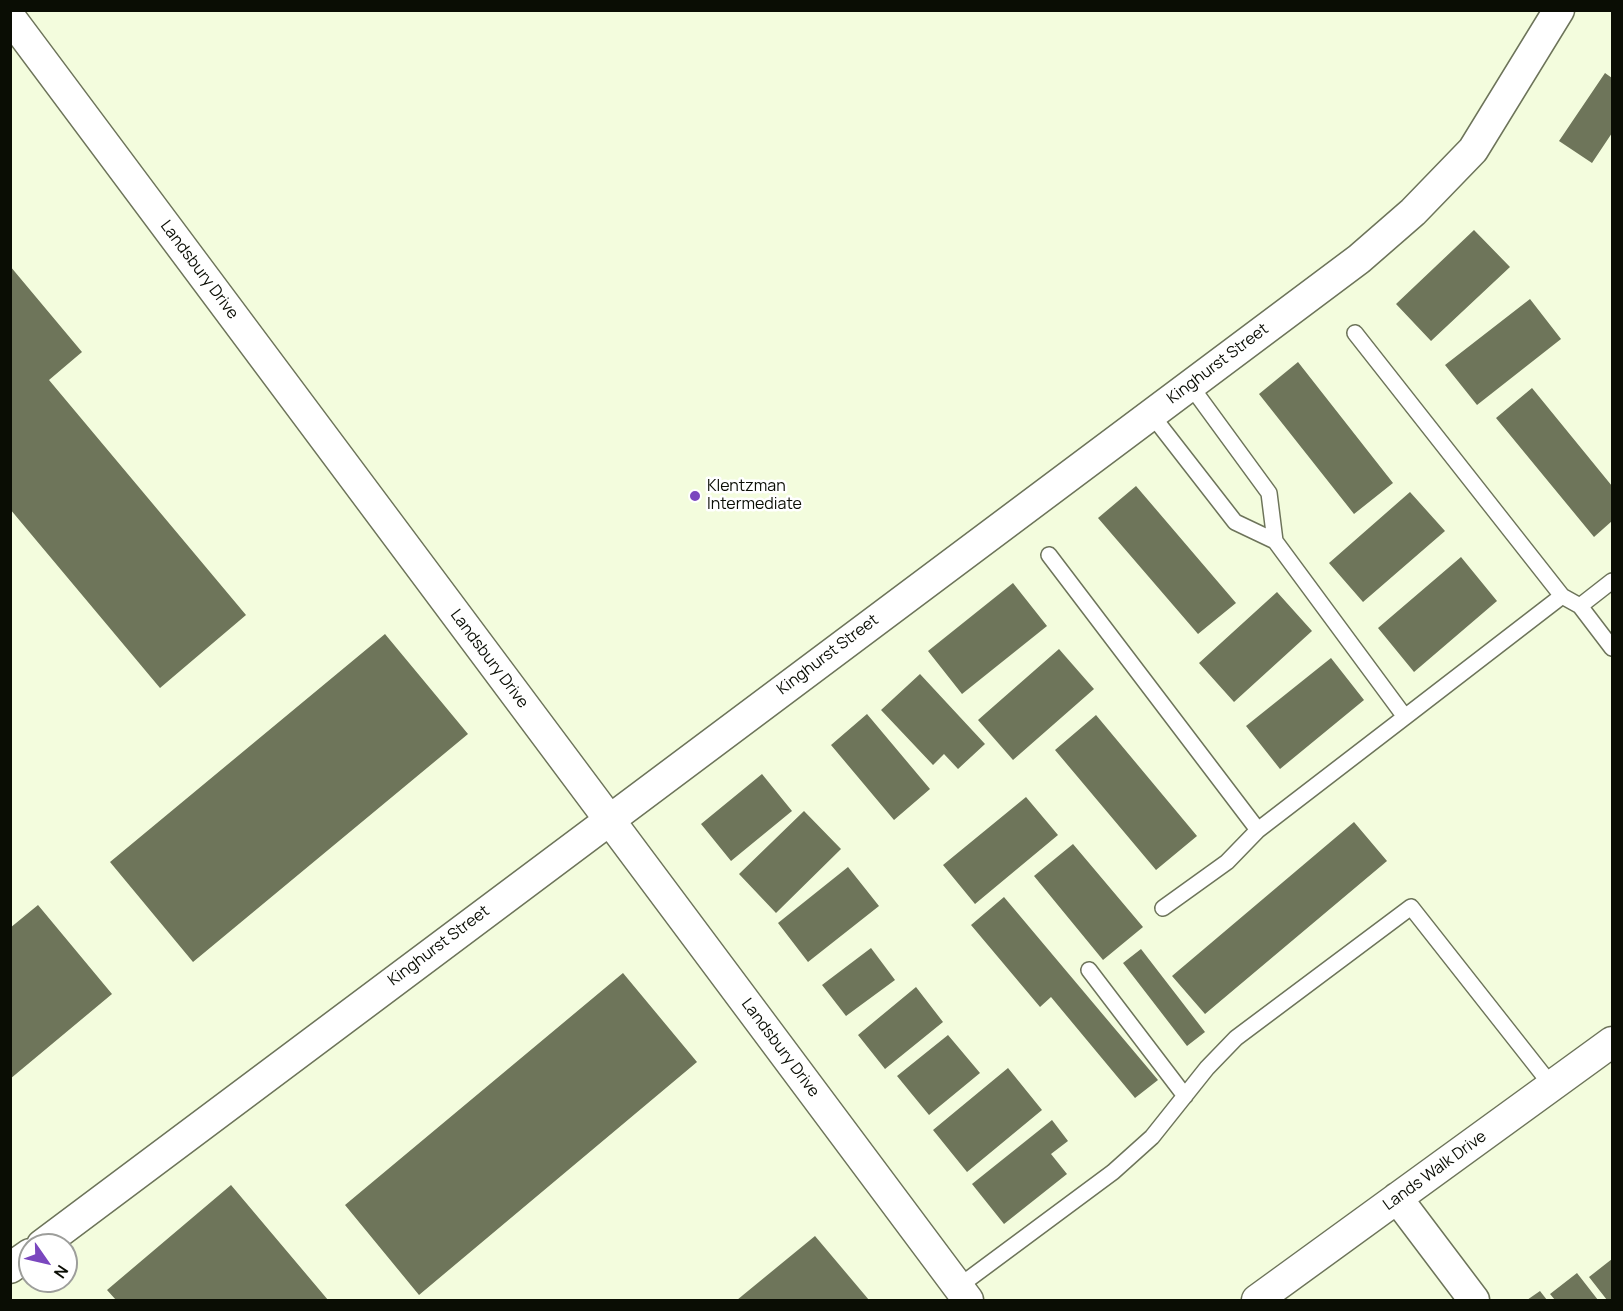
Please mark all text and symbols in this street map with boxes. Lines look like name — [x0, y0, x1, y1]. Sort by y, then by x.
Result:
street label: Landsbury Drive — [156, 217, 242, 323]
street label: Kinghurst Street — [1164, 320, 1272, 408]
place label: Klentzman Intermediate — [707, 477, 802, 515]
marker: Klentzman Intermediate — [688, 489, 702, 503]
street label: Landsbury Drive — [446, 606, 532, 712]
street label: Kinghurst Street — [774, 611, 882, 699]
street label: Kinghurst Street — [385, 902, 493, 990]
street label: Landsbury Drive — [737, 995, 823, 1101]
street label: Lands Walk Drive — [1380, 1127, 1490, 1215]
north arrow — [18, 1233, 78, 1293]
text: N — [49, 1261, 74, 1283]

